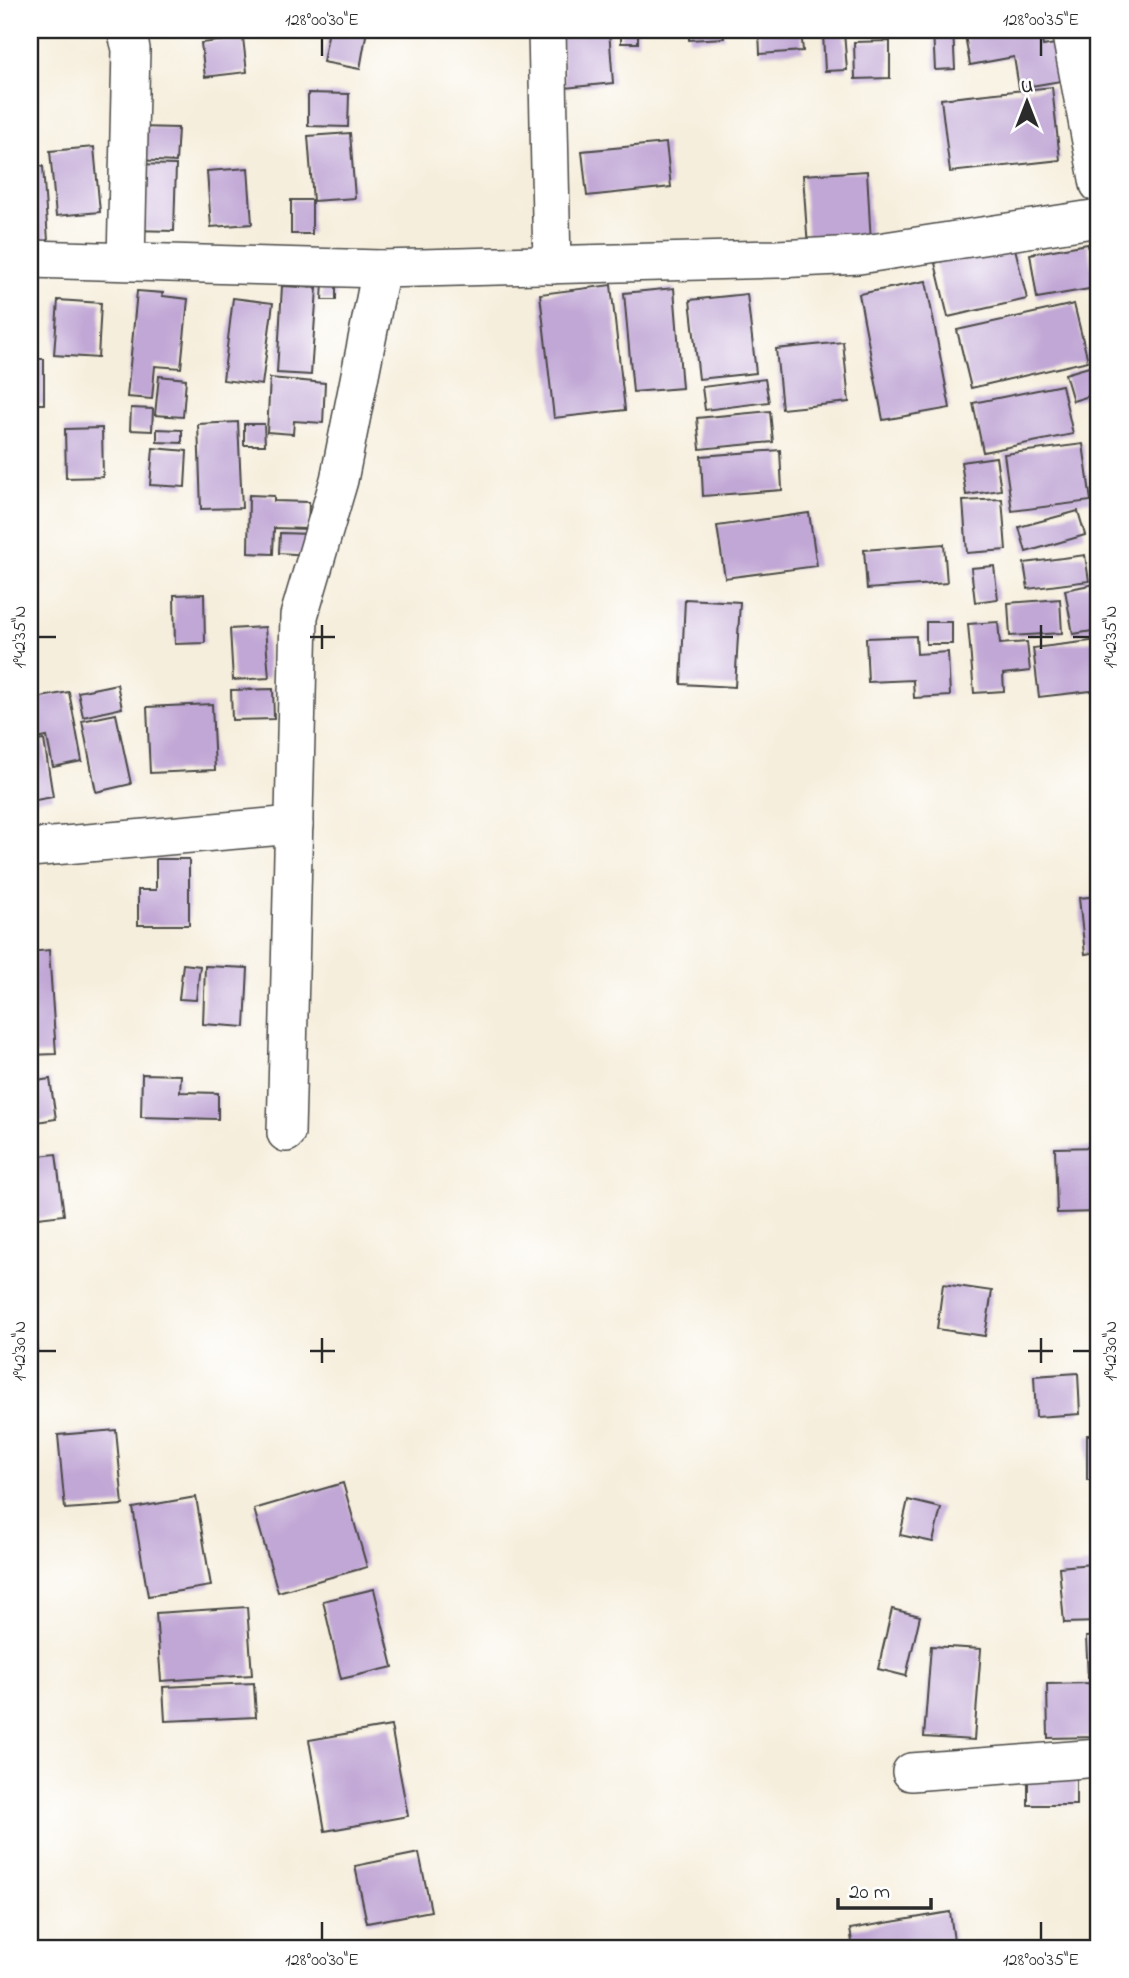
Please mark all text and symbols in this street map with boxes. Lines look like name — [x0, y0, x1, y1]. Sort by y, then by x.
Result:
text: 128°00'30"E — [285, 8, 359, 34]
text: 128°00'35"E — [1003, 8, 1079, 34]
north arrow — [992, 66, 1062, 136]
text: U — [1021, 74, 1033, 101]
text: 1°42'35"N — [8, 606, 34, 668]
text: 1°42'35"N — [1099, 606, 1125, 668]
text: 1°42'30"N — [8, 1321, 34, 1381]
text: 1°42'30"N — [1099, 1321, 1125, 1381]
scale bar — [838, 1866, 931, 1910]
text: 20 m — [849, 1878, 890, 1908]
text: 128°00'30"E — [285, 1948, 359, 1974]
text: 128°00'35"E — [1003, 1948, 1079, 1974]

